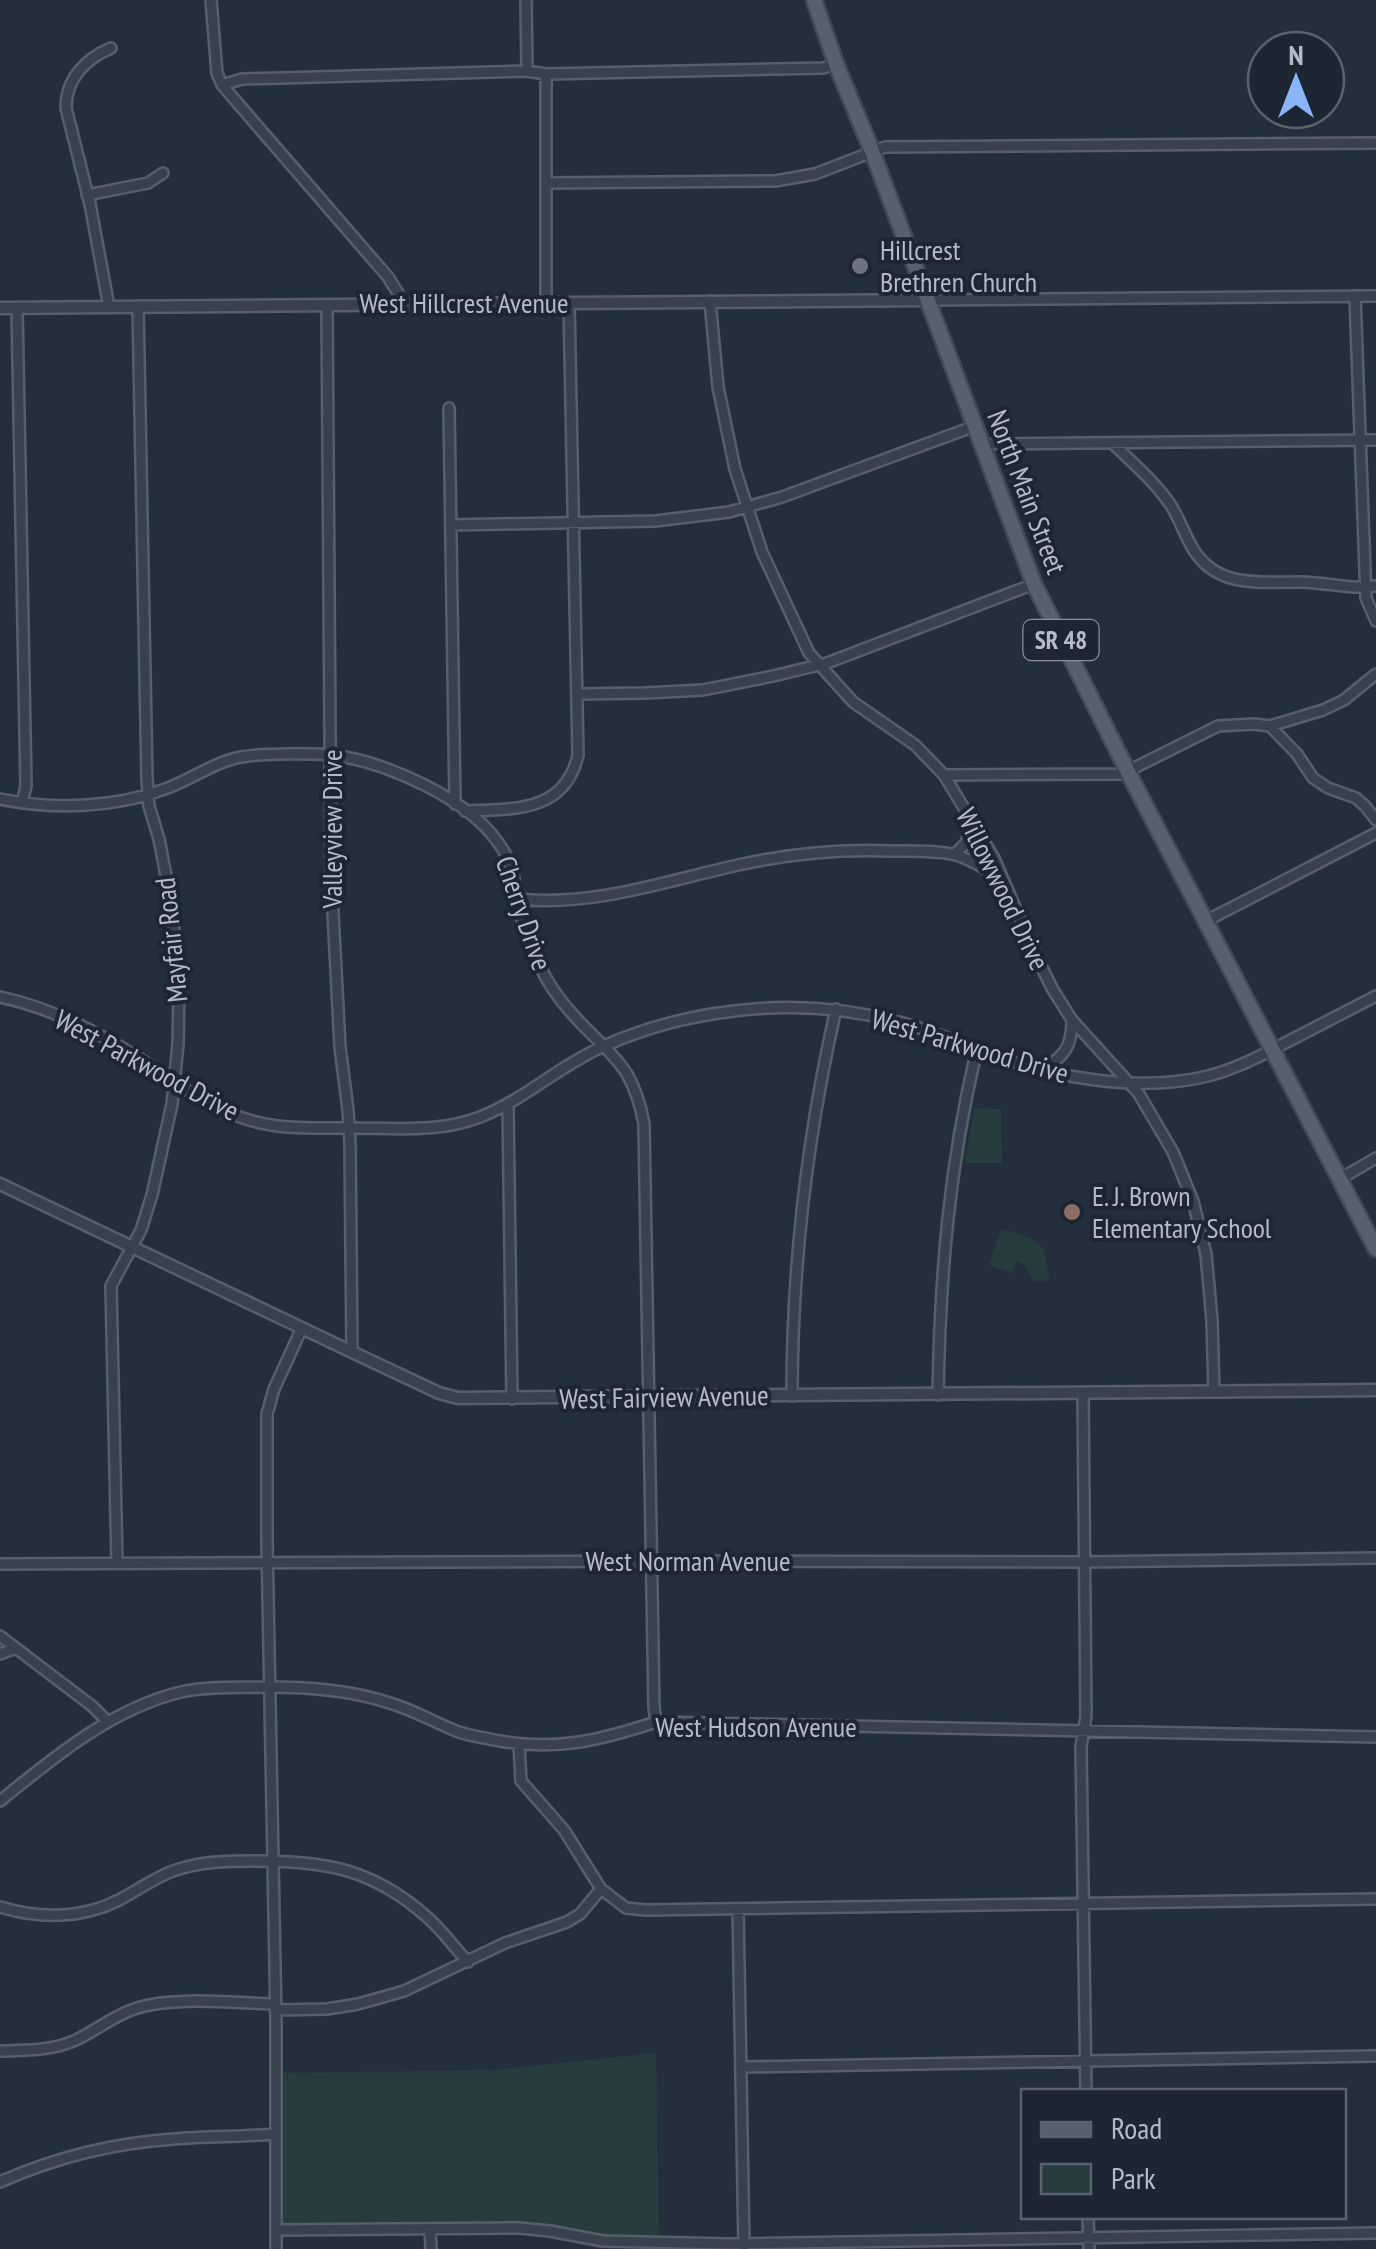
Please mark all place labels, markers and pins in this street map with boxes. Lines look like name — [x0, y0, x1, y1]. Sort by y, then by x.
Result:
place label: Hillcrest Brethren Church — [880, 231, 1037, 300]
marker: Hillcrest Brethren Church — [849, 255, 871, 277]
place label: E. J. Brown Elementary School — [1092, 1177, 1272, 1246]
marker: E. J. Brown Elementary School — [1061, 1201, 1083, 1223]

